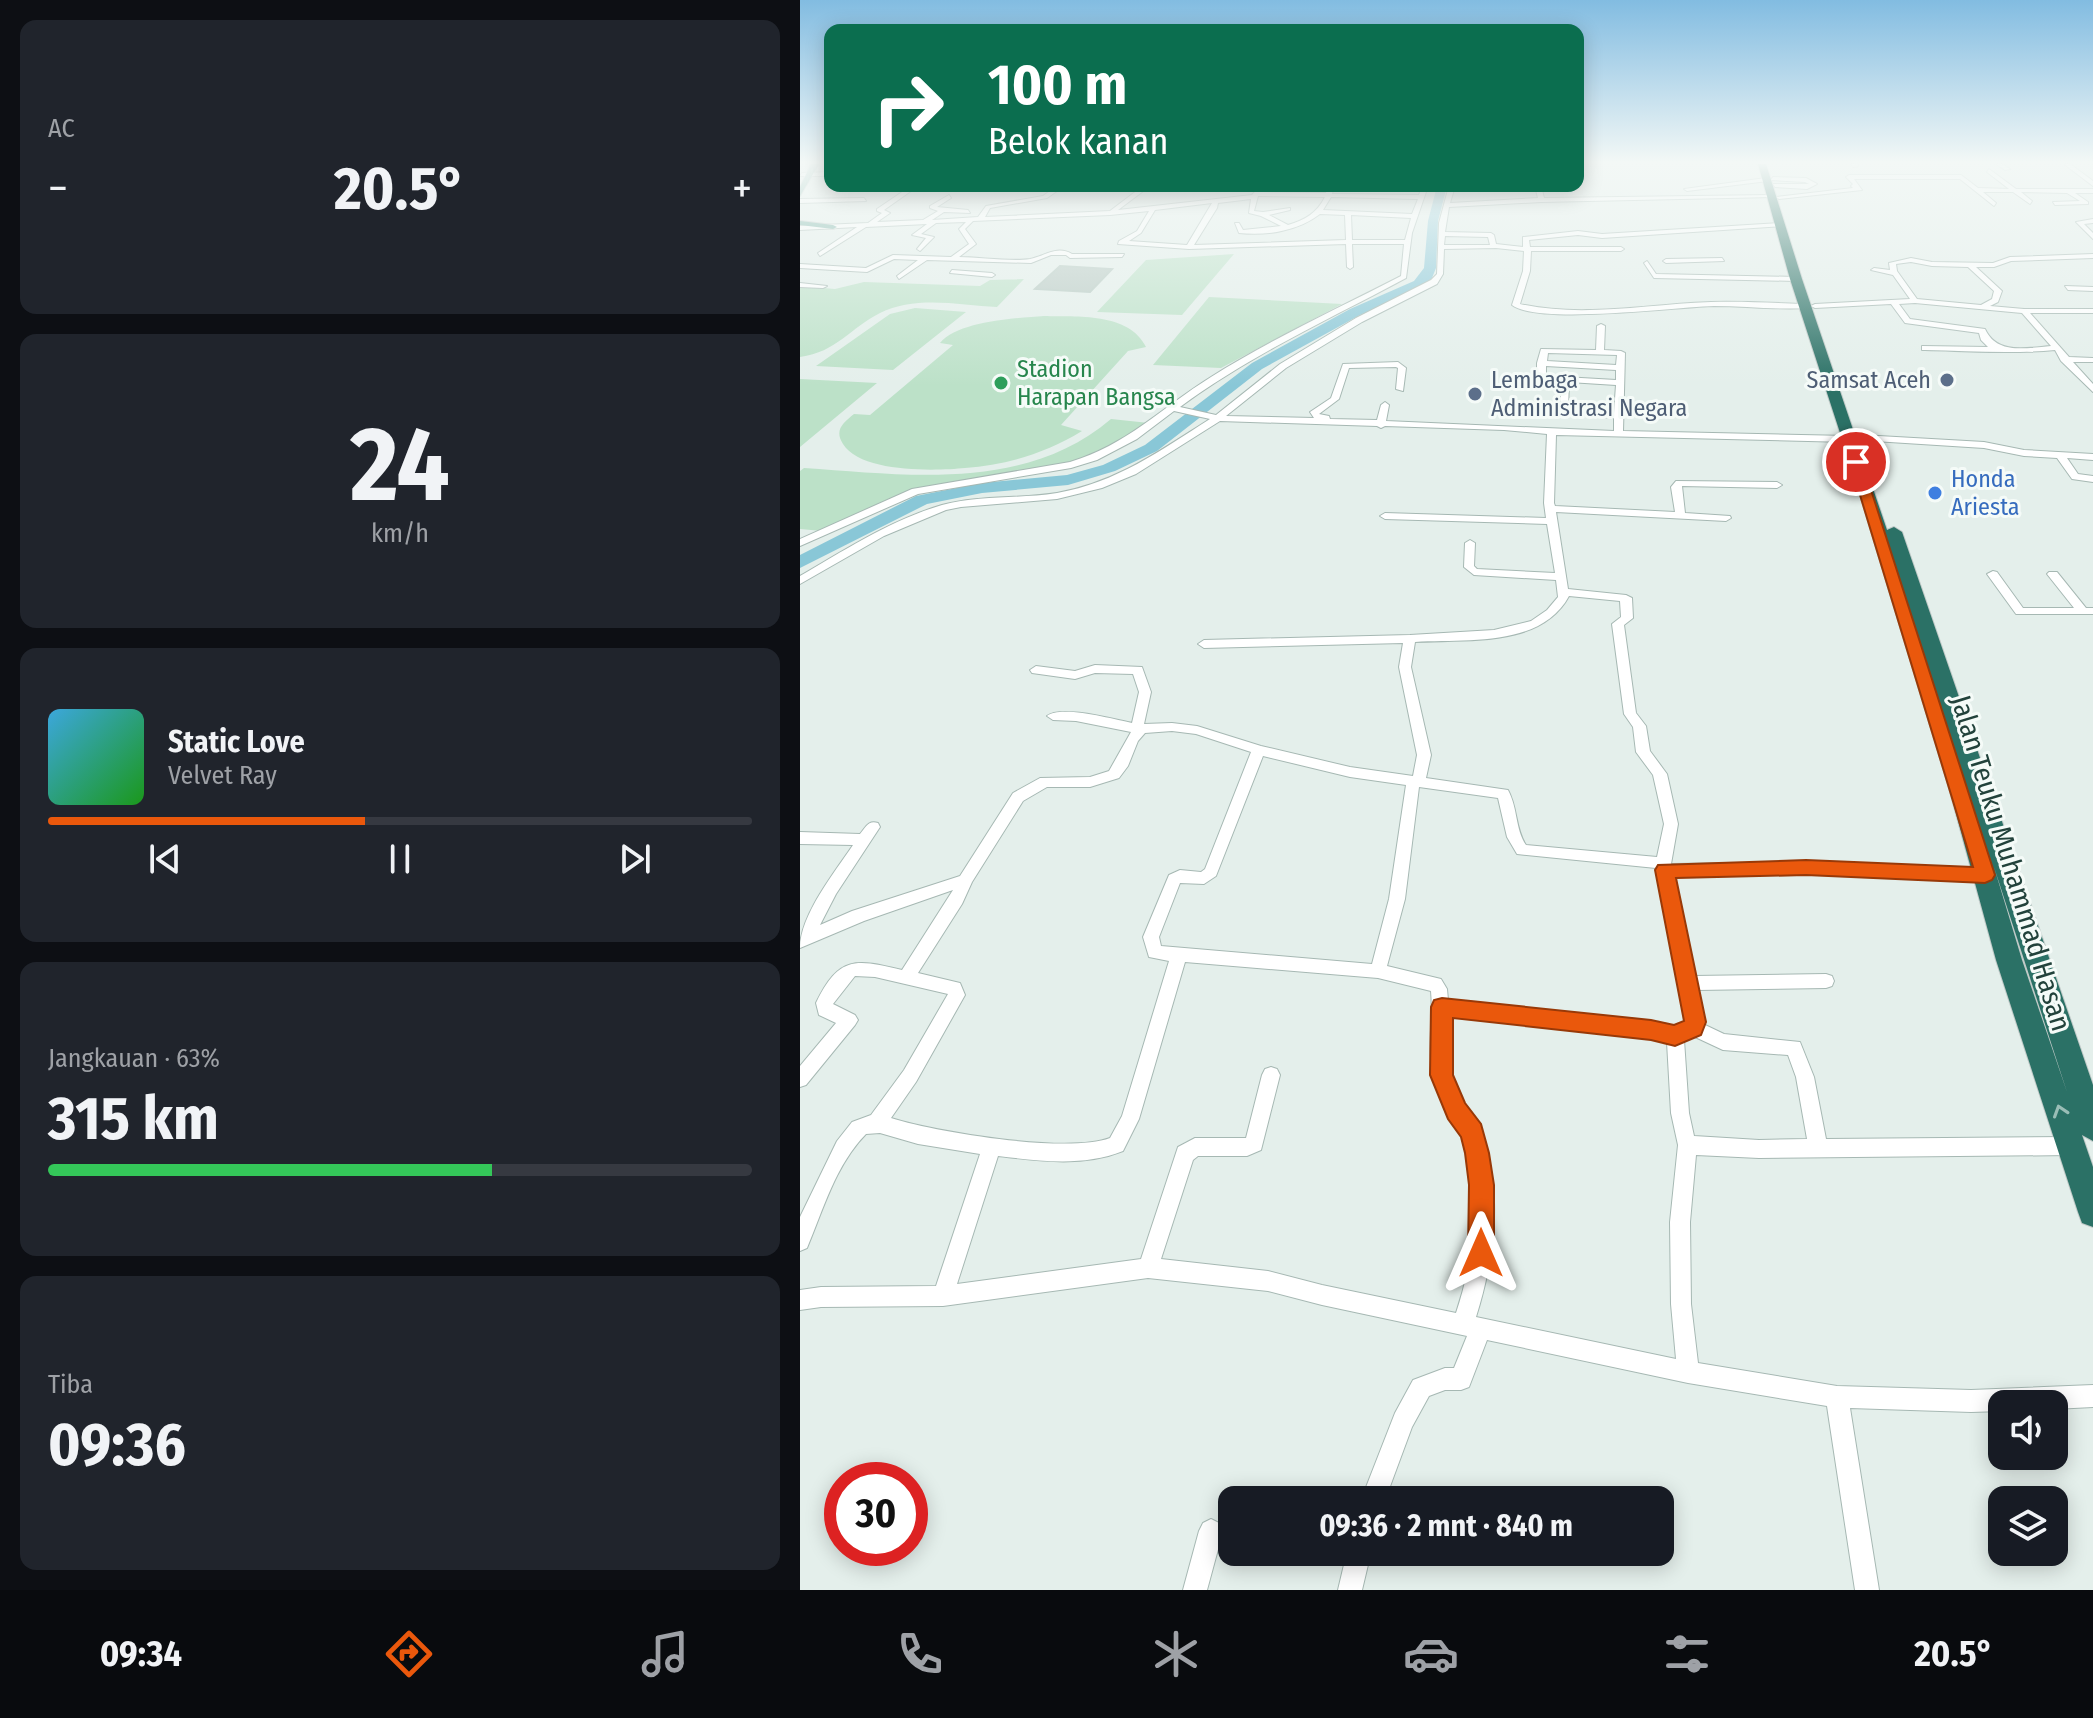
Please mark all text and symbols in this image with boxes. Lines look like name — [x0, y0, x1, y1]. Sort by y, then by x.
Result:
text: 100 m — [988, 52, 1127, 119]
icon: right — [856, 56, 960, 160]
text: AC — [48, 113, 75, 144]
text: Belok kanan — [988, 120, 1168, 164]
text: 20.5° — [334, 153, 466, 225]
text: − — [48, 162, 68, 215]
text: + — [732, 162, 752, 215]
place label: Stadion Harapan Bangsa — [1017, 355, 1176, 411]
place label: Lembaga Administrasi Negara — [1491, 366, 1687, 422]
place label: Samsat Aceh — [1807, 366, 1931, 394]
marker: Samsat Aceh — [1938, 371, 1956, 389]
marker: Stadion Harapan Bangsa — [992, 374, 1010, 392]
marker: Lembaga Administrasi Negara — [1466, 385, 1484, 403]
text: 24 — [350, 403, 450, 528]
pin — [1822, 428, 1890, 496]
icon: arrive — [1834, 440, 1878, 484]
place label: Honda Ariesta — [1951, 465, 2020, 521]
marker: Honda Ariesta — [1926, 484, 1944, 502]
text: km/h — [371, 518, 429, 549]
street label: Jalan Teuku Muhammad Hasan — [1944, 691, 2078, 1035]
text: Static Love — [168, 724, 305, 760]
text: Velvet Ray — [168, 760, 277, 791]
icon: previous — [143, 837, 187, 881]
icon: pause — [378, 837, 422, 881]
icon: next — [613, 837, 657, 881]
text: Jangkauan · 63% — [48, 1043, 220, 1074]
text: 315 km — [48, 1083, 219, 1155]
one-way arrow — [2053, 1105, 2069, 1119]
position arrow — [1439, 1211, 1523, 1295]
text: Tiba — [48, 1369, 93, 1400]
map controls — [1988, 1390, 2068, 1566]
button: sound — [1988, 1390, 2068, 1470]
text: 09:36 — [48, 1409, 186, 1481]
speed limit sign: 30 — [824, 1462, 928, 1566]
button: layers — [1988, 1486, 2068, 1566]
text: 09:36 · 2 mnt · 840 m — [1319, 1508, 1573, 1544]
icon: directions — [381, 1626, 437, 1682]
icon: music — [637, 1626, 693, 1682]
icon: phone — [892, 1626, 948, 1682]
icon: climate — [1148, 1626, 1204, 1682]
icon: car — [1403, 1626, 1459, 1682]
icon: filters — [1659, 1626, 1715, 1682]
text: 09:34 — [100, 1632, 182, 1676]
text: 20.5° — [1914, 1632, 1993, 1676]

